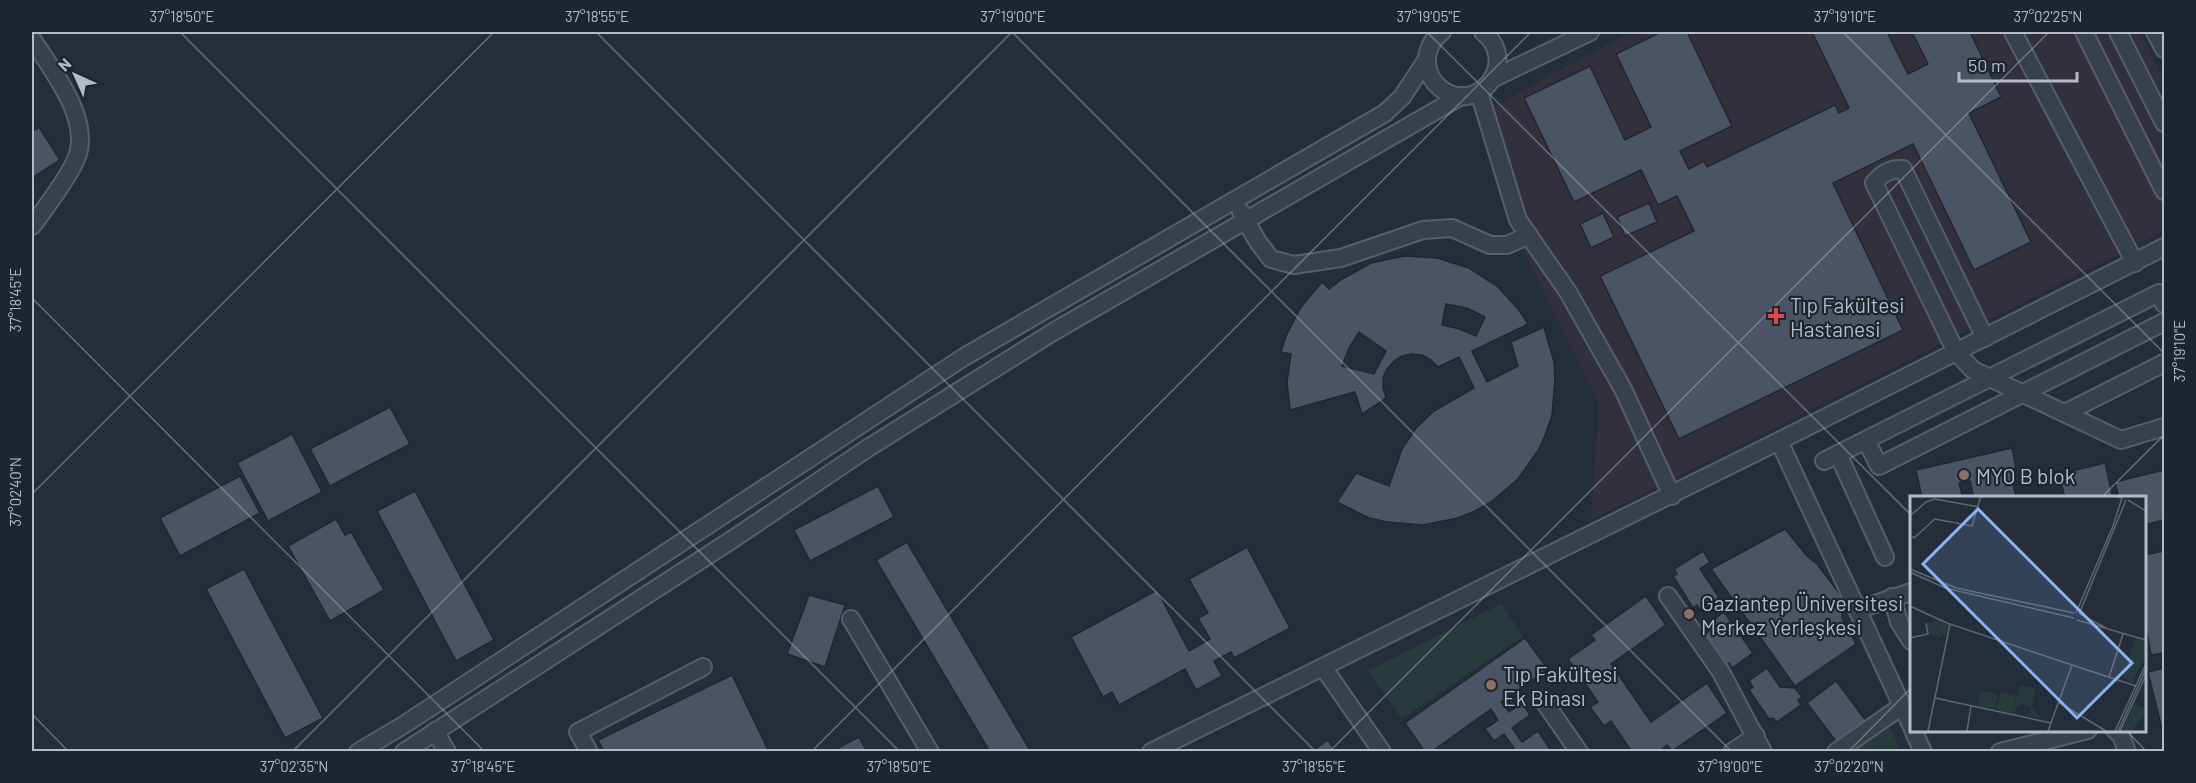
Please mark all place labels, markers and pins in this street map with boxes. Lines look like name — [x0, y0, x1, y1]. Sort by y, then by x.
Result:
place label: Tıp Fakültesi Hastanesi — [1790, 292, 1905, 341]
marker: Tıp Fakültesi Hastanesi — [1767, 307, 1785, 325]
place label: MYO B blok — [1976, 463, 2075, 488]
marker: MYO B blok — [1957, 468, 1971, 482]
place label: Gaziantep Üniversitesi Merkez Yerleşkesi — [1701, 590, 1903, 639]
marker: Gaziantep Üniversitesi Merkez Yerleşkesi — [1682, 607, 1696, 621]
place label: Tıp Fakültesi Ek Binası — [1503, 661, 1618, 710]
marker: Tıp Fakültesi Ek Binası — [1484, 678, 1498, 692]

